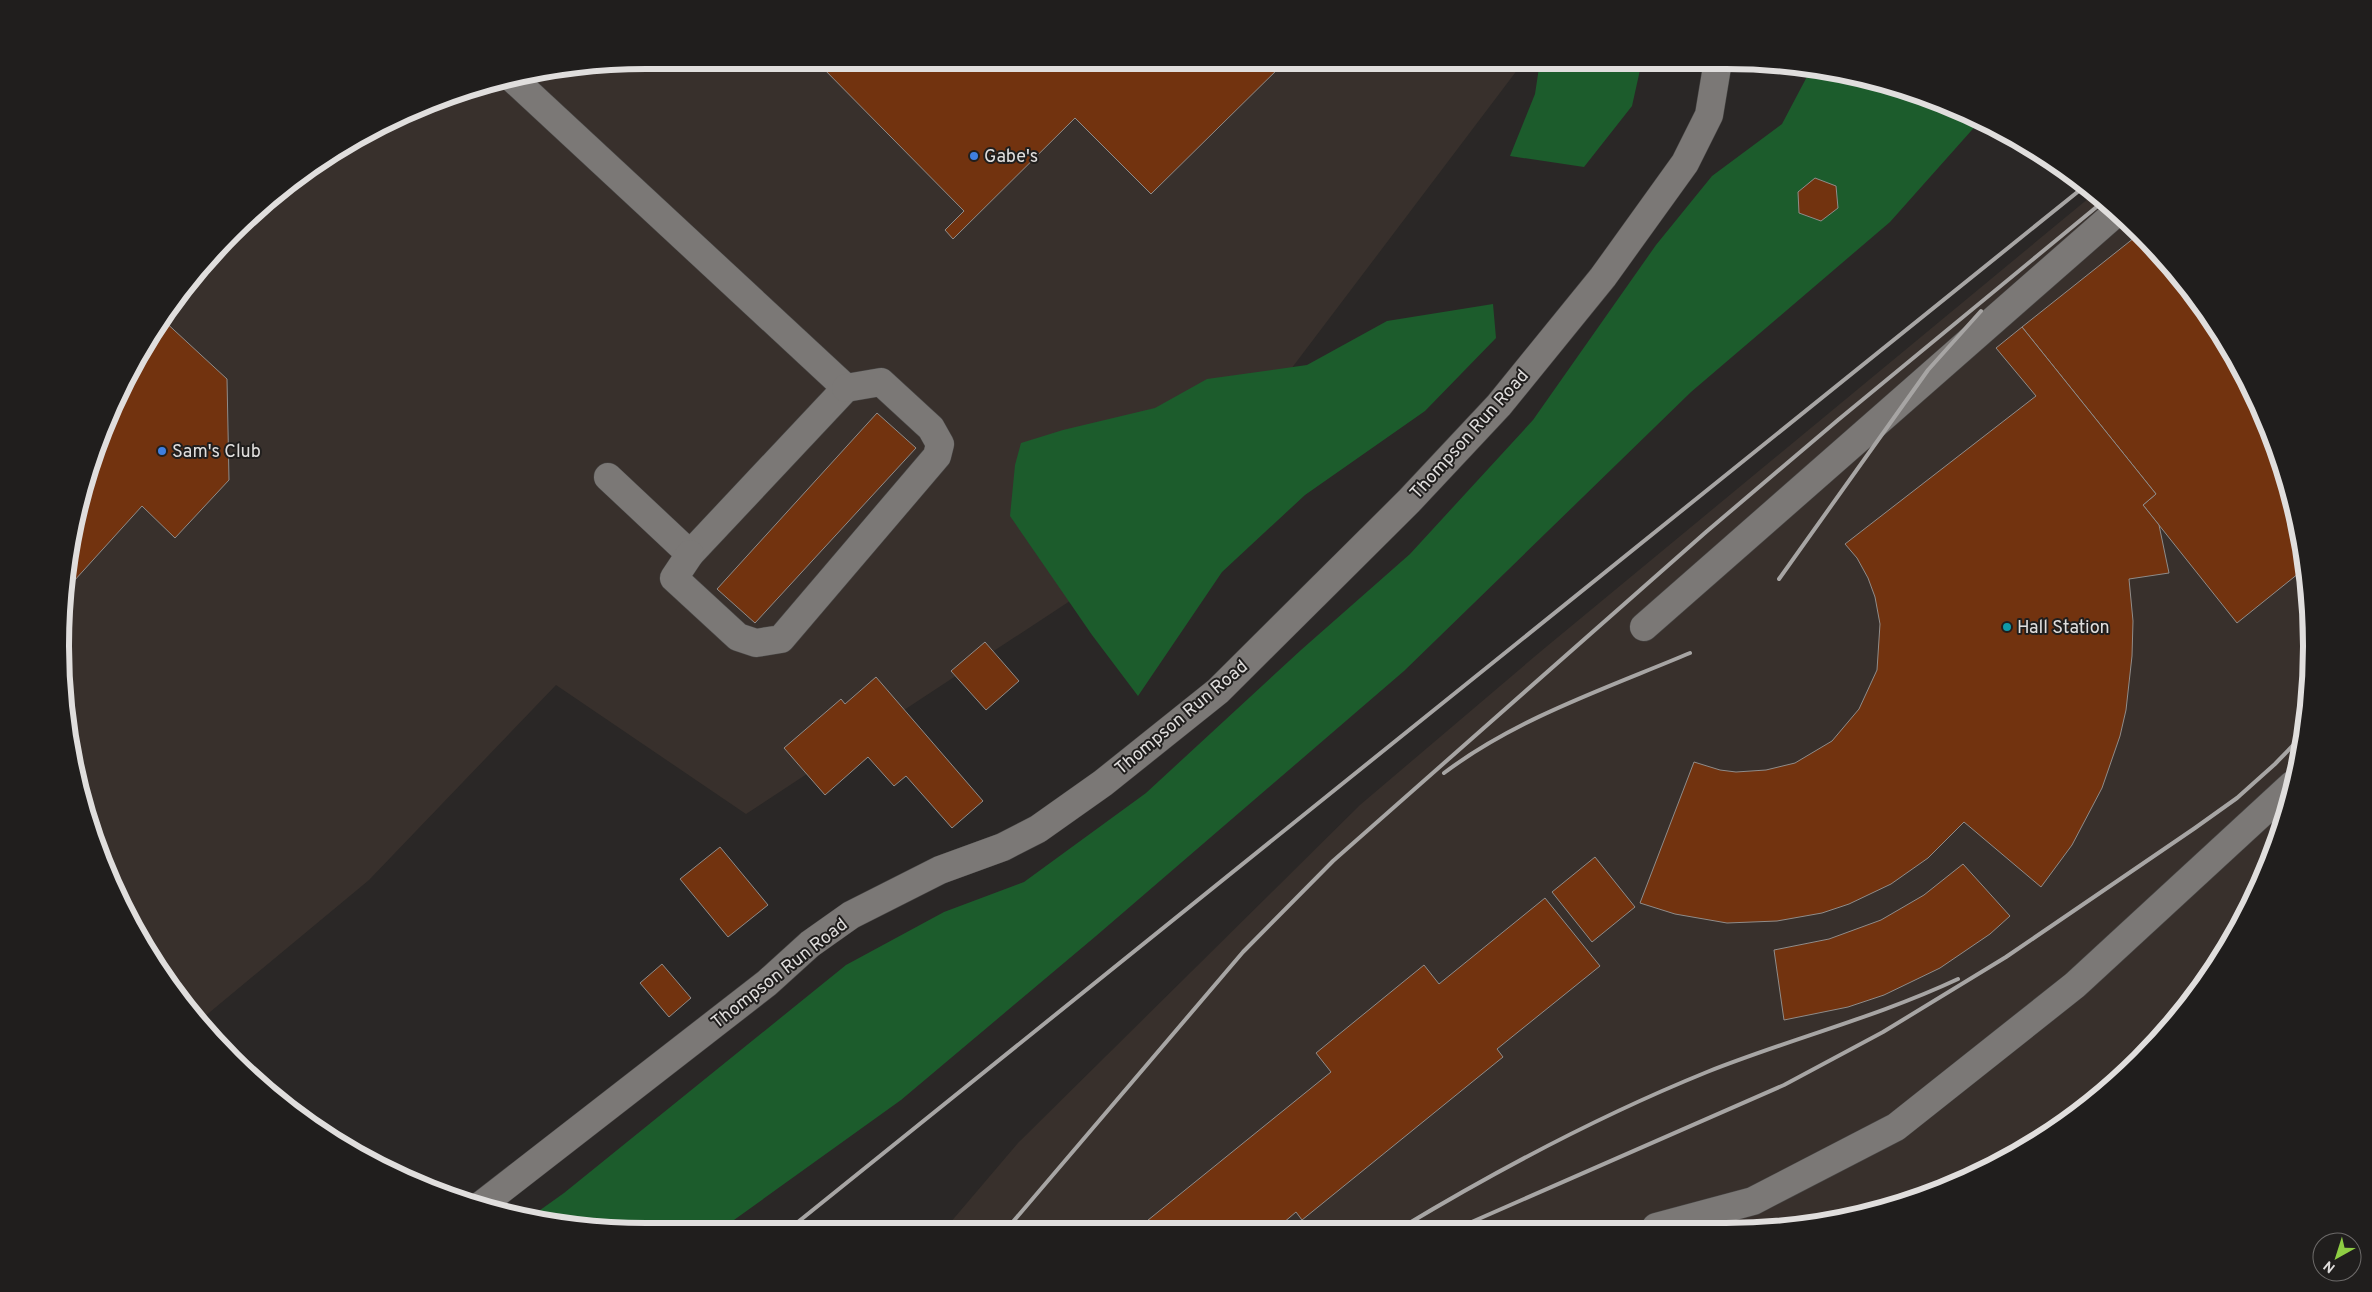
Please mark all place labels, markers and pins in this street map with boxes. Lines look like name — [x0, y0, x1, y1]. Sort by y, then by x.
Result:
place label: Gabe's — [984, 146, 1038, 169]
marker: Gabe's — [968, 150, 980, 162]
place label: Sam's Club — [172, 441, 261, 464]
marker: Sam's Club — [156, 445, 168, 457]
place label: Hall Station — [2017, 617, 2110, 640]
marker: Hall Station — [2001, 621, 2013, 633]

